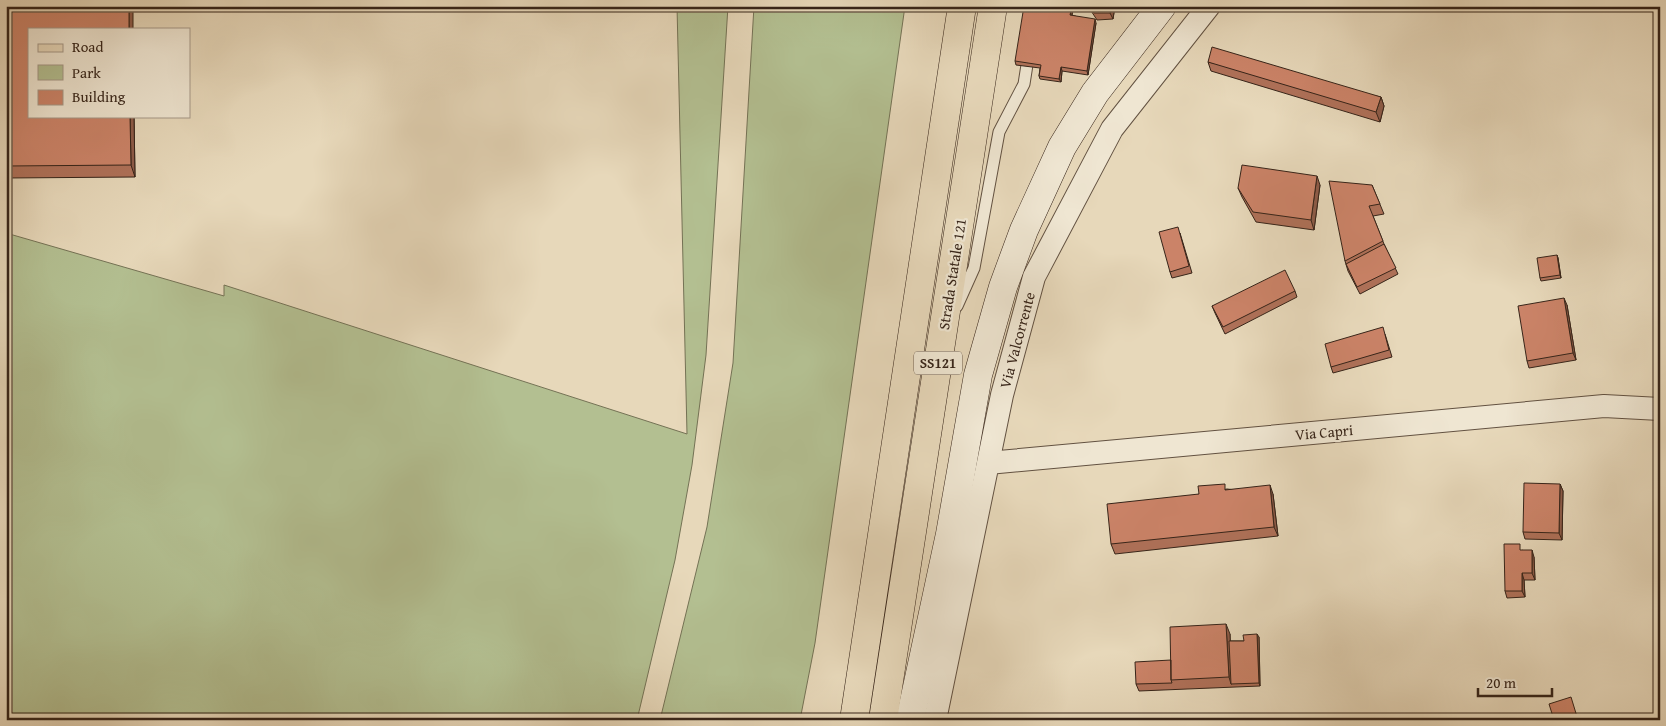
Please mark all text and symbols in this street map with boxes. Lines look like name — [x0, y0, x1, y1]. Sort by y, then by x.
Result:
legend — [28, 28, 190, 118]
text: Road — [72, 36, 103, 57]
text: Park — [72, 62, 101, 83]
text: Building — [72, 86, 126, 107]
street label: Strada Statale 121 — [933, 217, 971, 331]
street label: Via Valcorrente — [994, 290, 1040, 390]
road number: SS121 — [914, 352, 962, 374]
street label: Via Capri — [1294, 419, 1354, 445]
scale bar — [1478, 666, 1552, 698]
text: 20 m — [1486, 672, 1517, 693]

